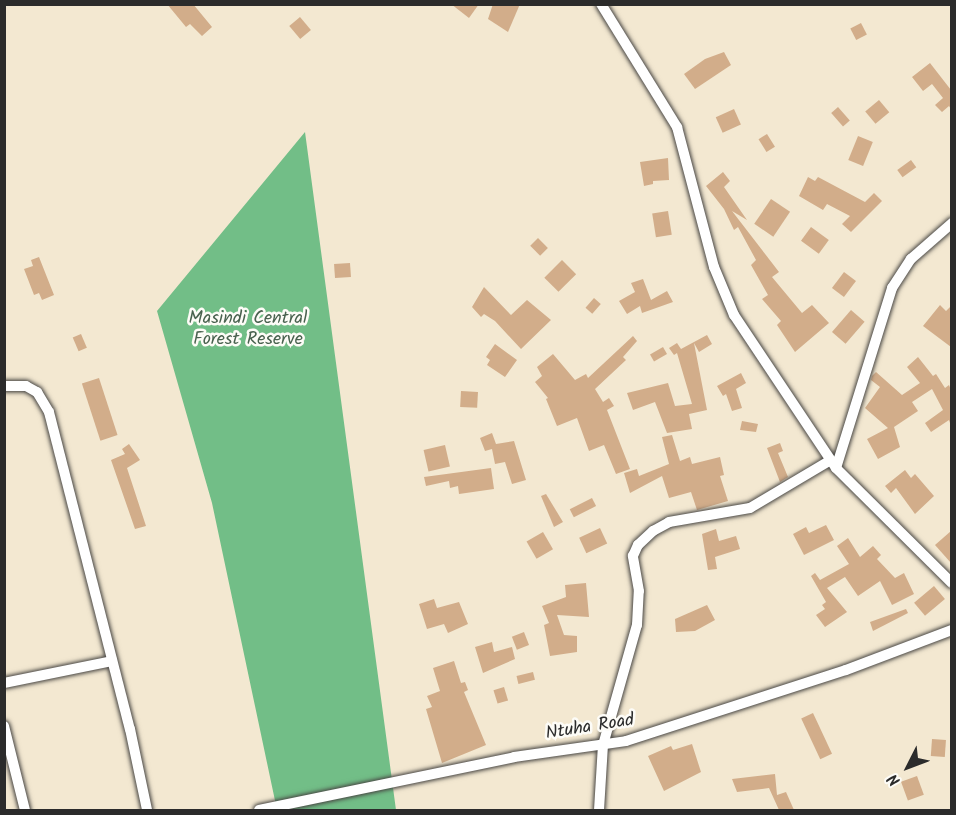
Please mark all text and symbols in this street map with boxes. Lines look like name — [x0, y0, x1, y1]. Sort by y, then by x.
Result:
park label: Masindi Central Forest Reserve — [189, 309, 307, 352]
street label: Ntuha Road — [544, 710, 636, 746]
north arrow — [878, 737, 938, 797]
text: N — [882, 767, 907, 792]

